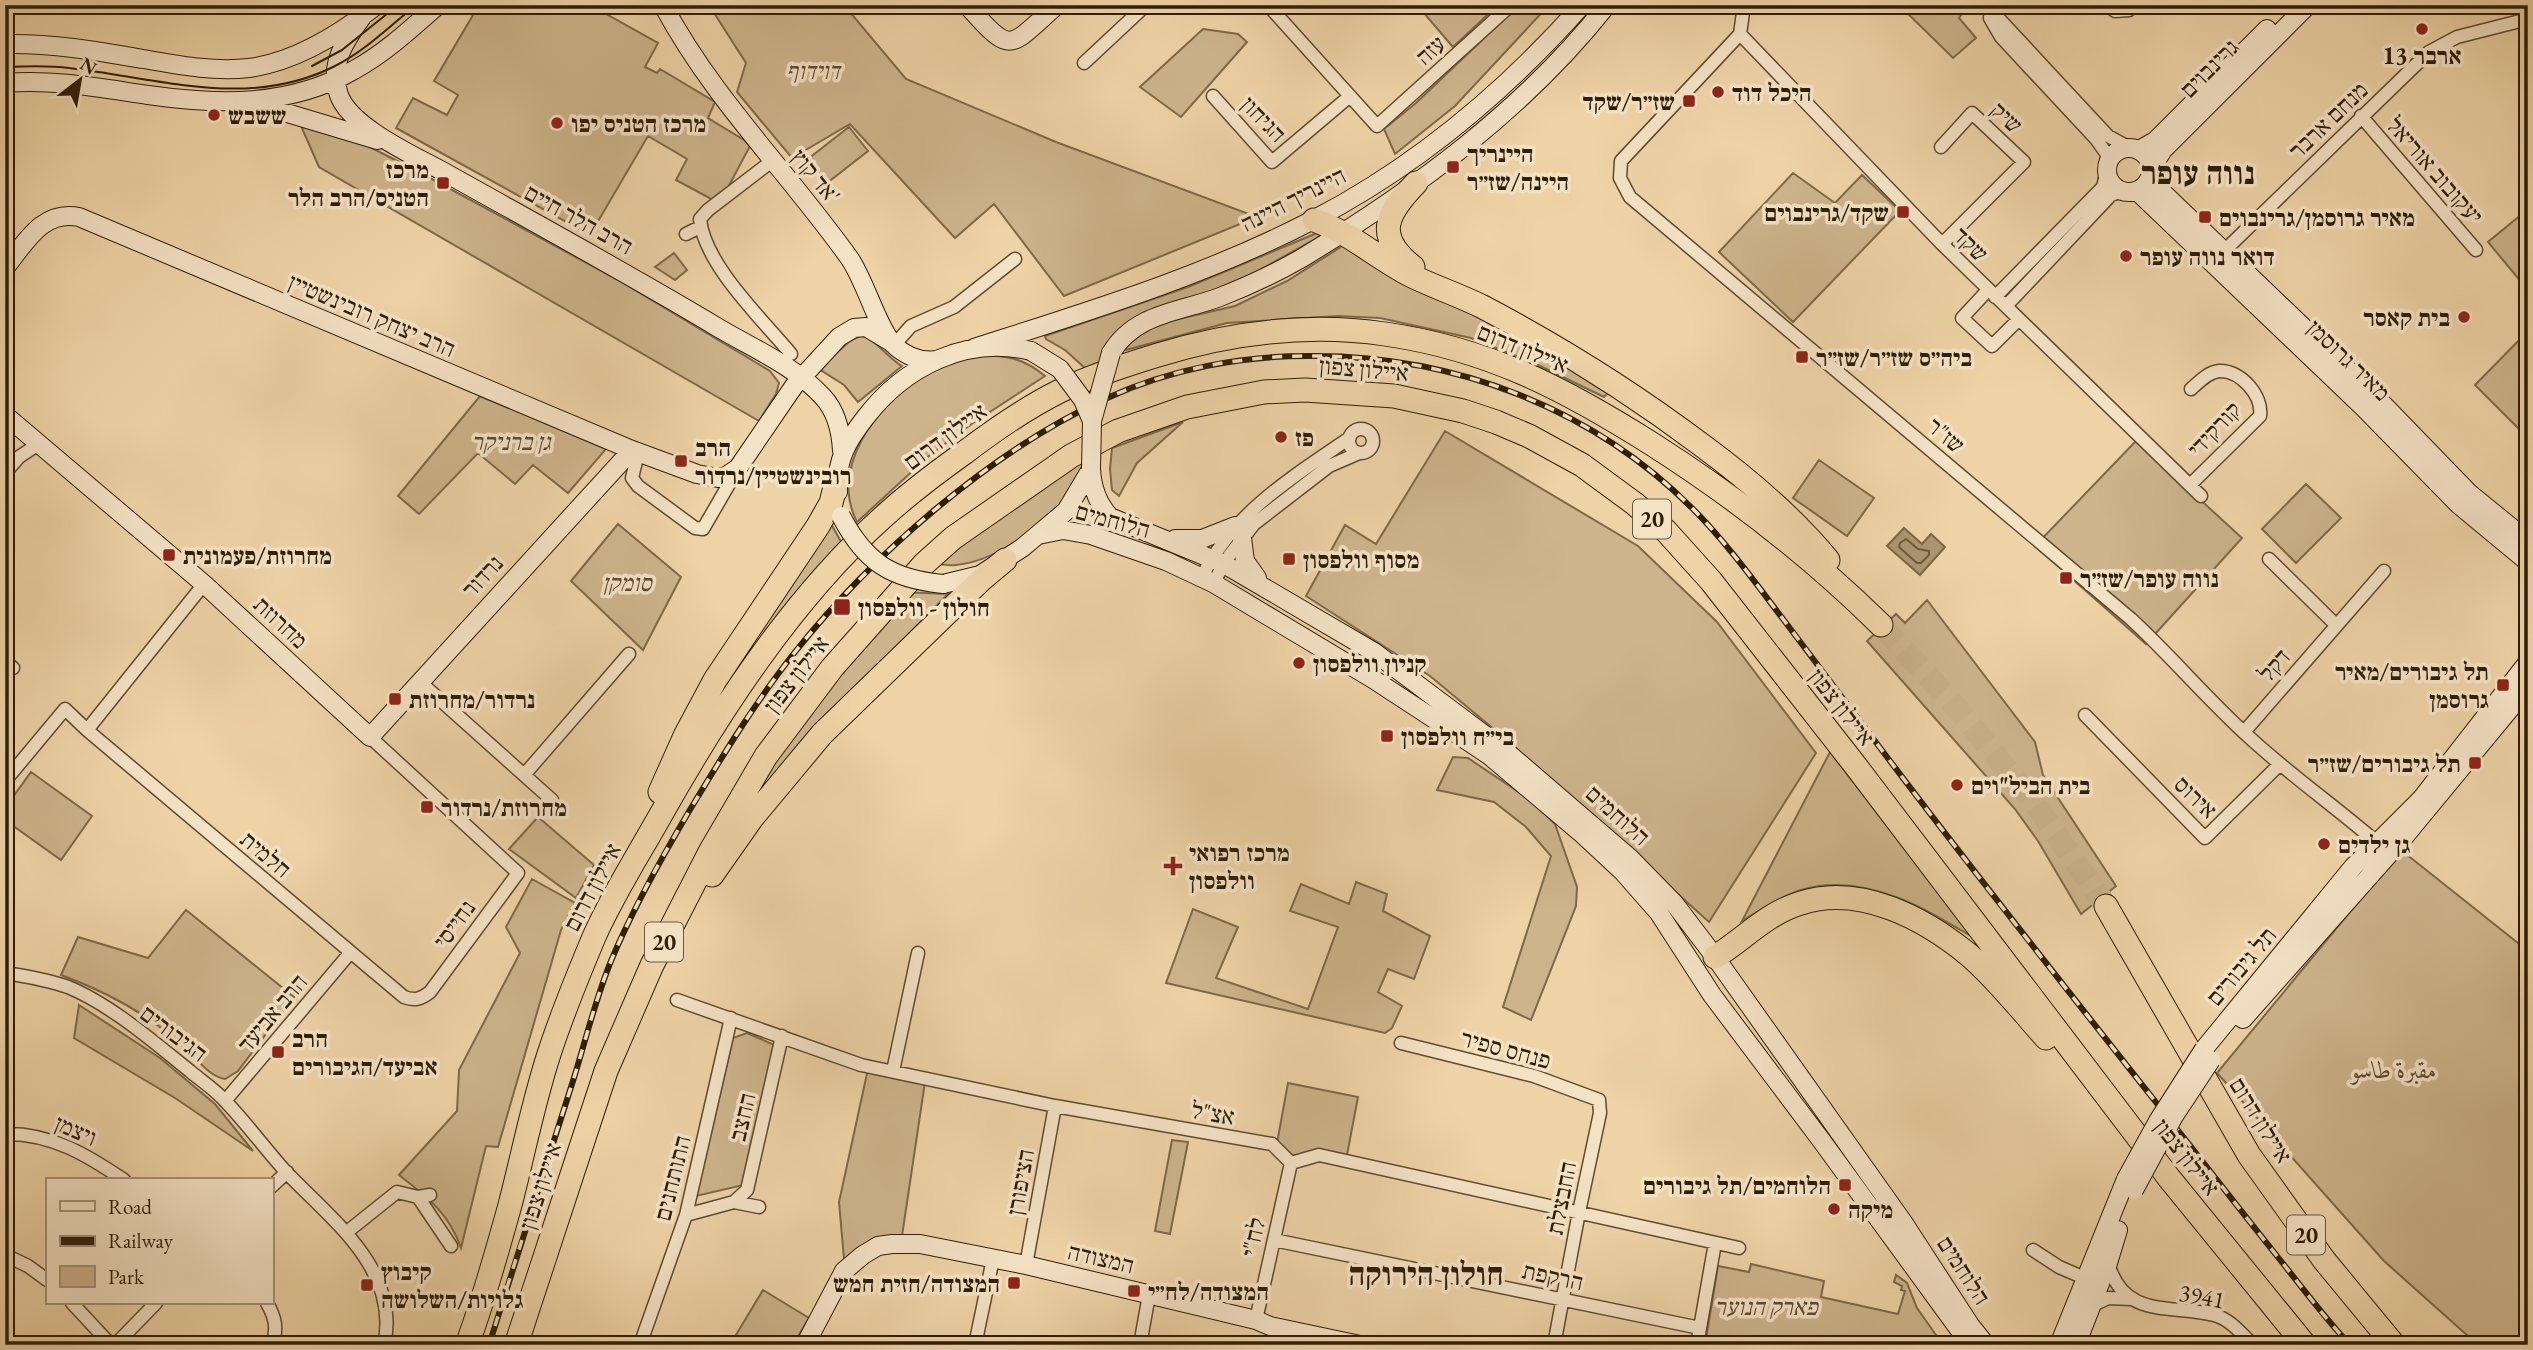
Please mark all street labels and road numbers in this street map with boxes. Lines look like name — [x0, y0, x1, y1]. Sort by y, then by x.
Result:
street label: עזה — [1408, 28, 1452, 72]
street label: גרינבוים — [2173, 32, 2245, 104]
street label: מנחם ארבר — [2282, 75, 2374, 165]
street label: הגיחון — [1235, 89, 1293, 149]
street label: שיק — [1984, 94, 2030, 140]
street label: יעקובוב אוריאל — [2380, 110, 2490, 230]
street label: אד קוץ' — [784, 142, 848, 210]
street label: היינריך היינה — [1235, 159, 1351, 239]
street label: הרב הלר חיים — [519, 176, 639, 262]
street label: שקד — [1947, 220, 1995, 268]
street label: הרב יצחק רובינשטיין — [284, 266, 460, 364]
street label: מאיר גרוסמן — [2301, 313, 2397, 407]
street label: איילון דרום — [1473, 316, 1573, 380]
street label: איילון צפון — [1318, 350, 1410, 388]
street label: קורקידי — [2180, 394, 2248, 464]
street label: איילון דרום — [897, 395, 993, 477]
street label: שז"ר — [1921, 410, 1971, 460]
street label: הלוחמים — [1072, 495, 1154, 545]
road number: 20 — [1633, 499, 1671, 538]
street label: נרדור — [454, 548, 510, 604]
street label: מחרוזת — [247, 589, 315, 655]
street label: איילון צפון — [756, 629, 836, 719]
street label: דקל — [2251, 642, 2297, 688]
street label: איילון צפון — [1802, 662, 1882, 752]
street label: אירוס — [2168, 769, 2224, 825]
street label: הלוחמים — [1579, 778, 1657, 852]
street label: חלמית — [234, 824, 298, 884]
street label: איילון דרום — [556, 837, 628, 937]
street label: נחייסי — [426, 893, 482, 955]
street label: תל גיבורים — [2199, 920, 2283, 1012]
road number: 20 — [645, 923, 683, 962]
street label: הרב אביעד — [230, 967, 314, 1059]
street label: הגיבורים — [134, 998, 214, 1068]
street label: פנחס ספיר — [1458, 1022, 1554, 1076]
street label: איילון דרום — [2222, 1071, 2300, 1169]
street label: החצב — [721, 1090, 763, 1144]
street label: אצ"ל — [1189, 1094, 1237, 1132]
street label: ויצמן — [50, 1107, 102, 1153]
street label: איילון צפון — [2147, 1112, 2227, 1202]
street label: התותחנים — [646, 1132, 698, 1224]
street label: איילון צפון — [511, 1138, 569, 1234]
street label: הציפורן — [999, 1147, 1041, 1217]
street label: החבצלת — [1539, 1159, 1583, 1237]
street label: לח"י — [1234, 1215, 1272, 1259]
road number: 20 — [2287, 1216, 2325, 1254]
street label: הלוחמים — [1930, 1230, 1998, 1310]
street label: המצודה — [1065, 1235, 1137, 1281]
street label: הרקפת — [1520, 1254, 1586, 1298]
street label: 3941 — [2176, 1276, 2228, 1316]

